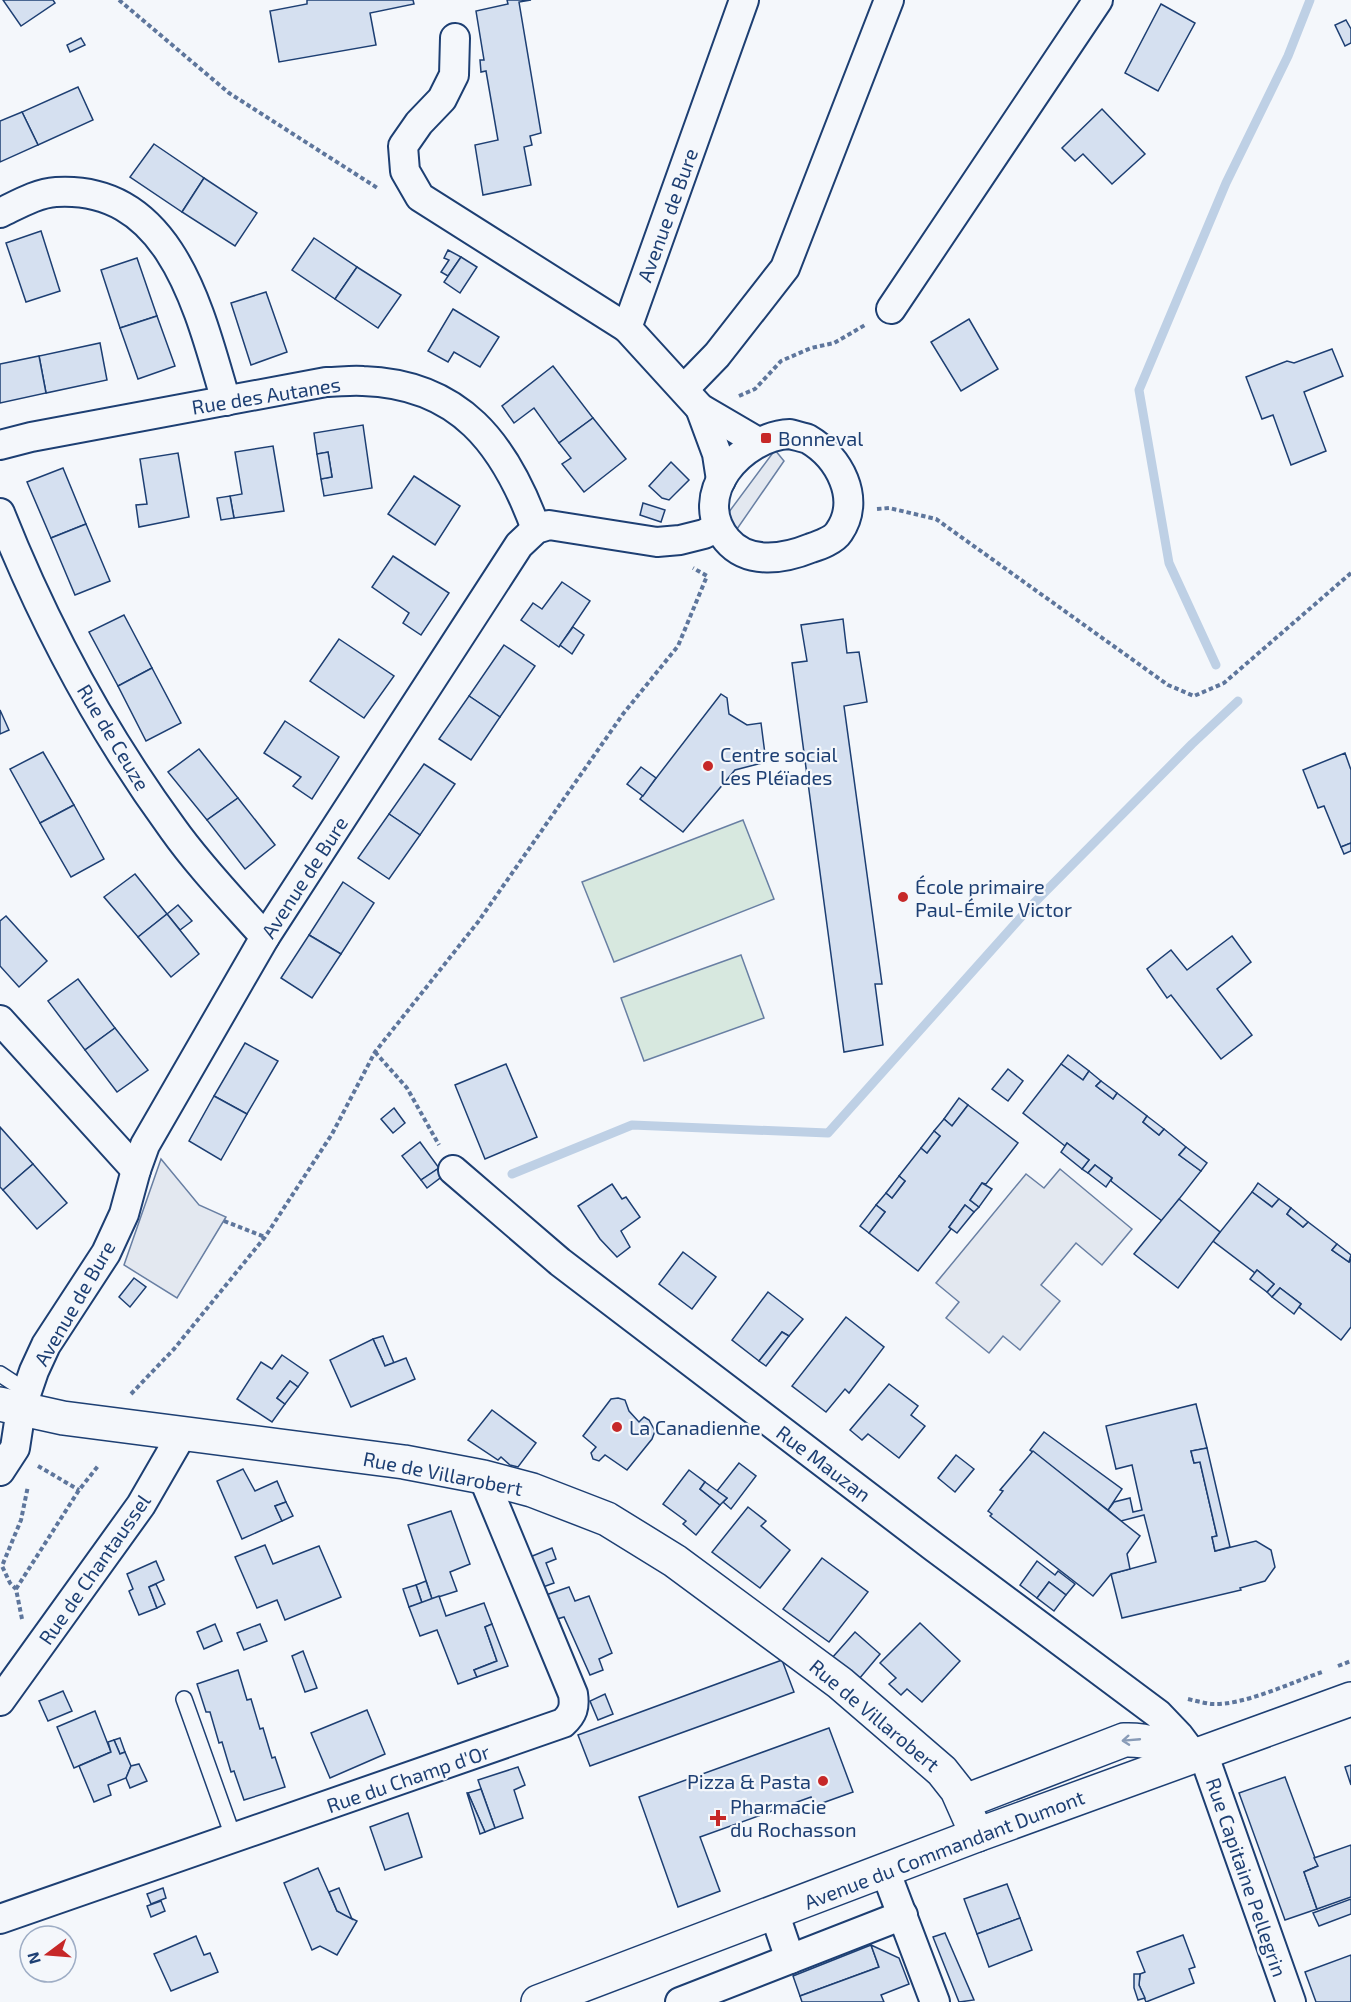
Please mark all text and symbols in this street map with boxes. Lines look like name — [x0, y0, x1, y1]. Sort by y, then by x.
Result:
street label: Avenue de Bure — [632, 145, 702, 285]
street label: Rue des Autanes — [190, 371, 342, 419]
place label: Bonneval — [778, 426, 863, 450]
marker: Bonneval — [759, 431, 773, 445]
street label: Rue de Ceuze — [73, 679, 155, 795]
place label: Centre social Les Pléïades — [720, 742, 838, 789]
marker: Centre social Les Pléïades — [701, 759, 715, 773]
street label: Avenue de Bure — [256, 812, 352, 942]
place label: École primaire Paul-Émile Victor — [915, 874, 1072, 921]
marker: École primaire Paul-Émile Victor — [896, 890, 910, 904]
street label: Avenue de Bure — [28, 1236, 120, 1370]
place label: La Canadienne — [629, 1415, 761, 1439]
marker: La Canadienne — [610, 1420, 624, 1434]
street label: Rue Mauzan — [772, 1420, 876, 1506]
street label: Rue de Villarobert — [361, 1446, 525, 1500]
street label: Rue de Chantaussel — [33, 1489, 155, 1649]
street label: Rue de Villarobert — [805, 1654, 945, 1777]
one-way arrow — [1122, 1735, 1141, 1746]
street label: Rue du Champ d'Or — [323, 1739, 493, 1817]
place label: Pizza & Pasta — [687, 1769, 811, 1793]
marker: Pizza & Pasta — [816, 1774, 830, 1788]
street label: Rue Capitaine Pellegrin — [1202, 1774, 1292, 1980]
street label: Avenue du Commandant Dumont — [801, 1784, 1088, 1914]
place label: Pharmacie du Rochasson — [730, 1794, 857, 1841]
marker: Pharmacie du Rochasson — [711, 1811, 725, 1825]
north arrow — [18, 1924, 78, 1984]
text: N — [22, 1950, 44, 1966]

